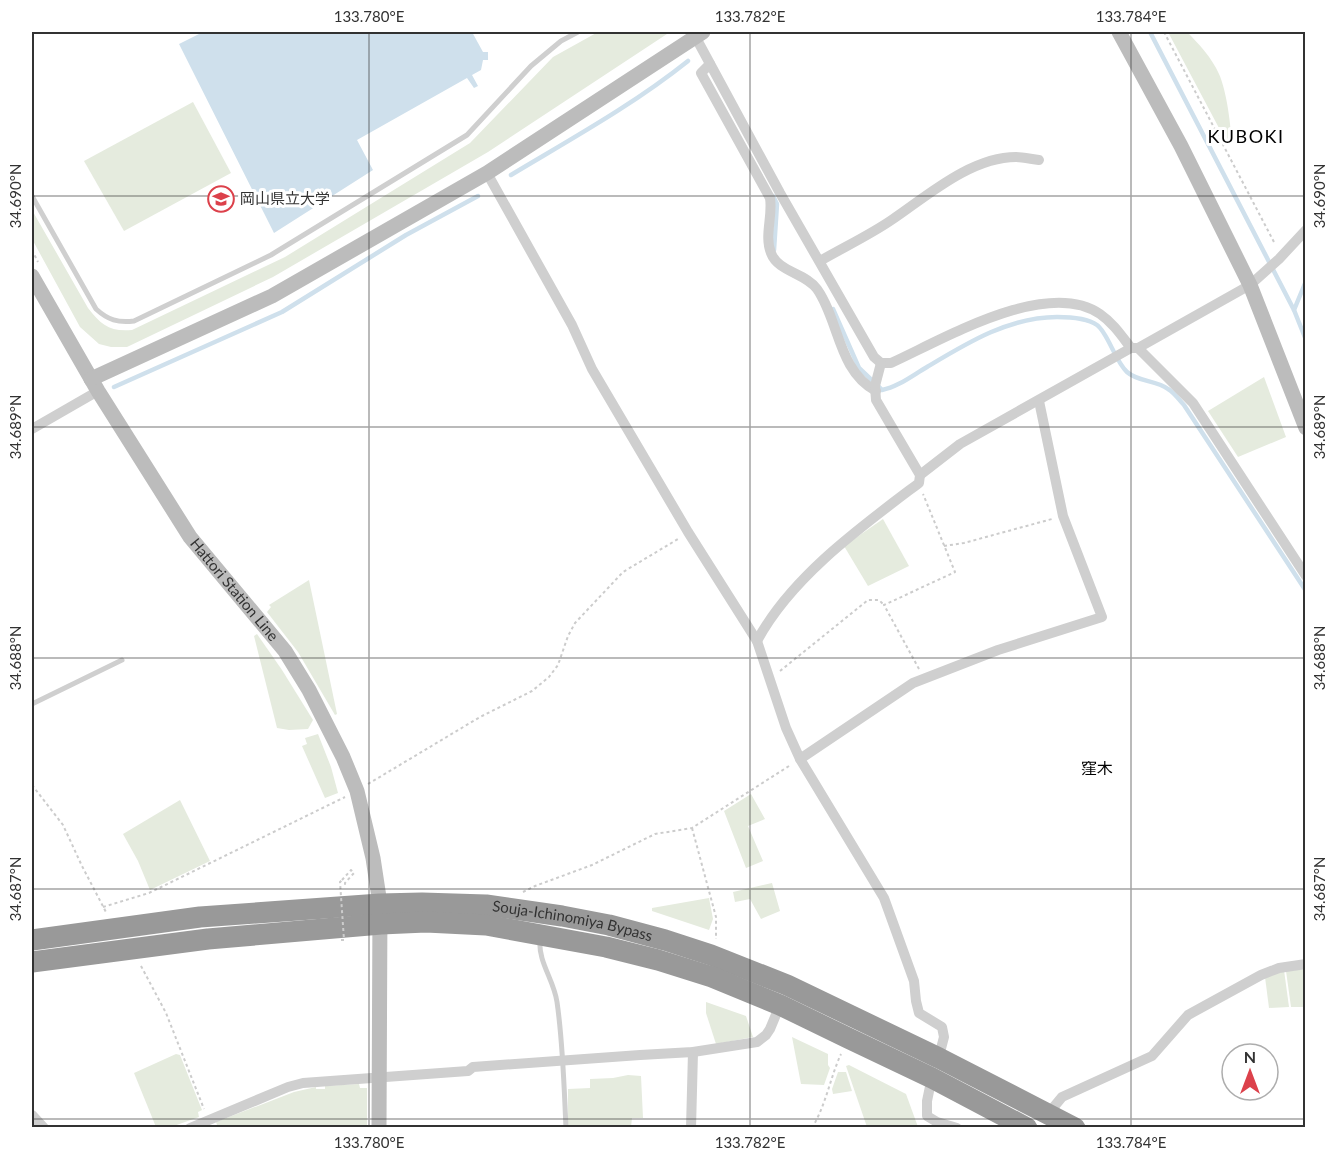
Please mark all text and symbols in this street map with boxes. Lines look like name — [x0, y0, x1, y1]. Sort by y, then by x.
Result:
text: 133.780°E — [334, 7, 404, 25]
text: 133.782°E — [715, 7, 785, 25]
text: 133.784°E — [1096, 7, 1166, 25]
district label: KUBOKI — [1207, 125, 1285, 147]
text: 34.690°N — [6, 164, 24, 228]
text: 34.690°N — [1310, 164, 1328, 228]
school or university icon: 岡山県立大学 — [206, 184, 236, 214]
place label: 岡山県立大学 — [240, 189, 330, 207]
text: 34.689°N — [6, 395, 24, 459]
text: 34.689°N — [1310, 395, 1328, 459]
street label: Hattori Station Line — [187, 534, 283, 644]
text: 34.688°N — [6, 626, 24, 690]
text: 34.688°N — [1310, 626, 1328, 690]
district label: 窪木 — [1081, 758, 1113, 777]
text: 34.687°N — [6, 857, 24, 921]
text: 34.687°N — [1310, 857, 1328, 921]
street label: Souja-Ichinomiya Bypass — [491, 896, 655, 944]
north arrow — [1220, 1042, 1280, 1102]
text: N — [1244, 1047, 1256, 1066]
text: 133.780°E — [334, 1133, 404, 1151]
text: 133.782°E — [715, 1133, 785, 1151]
text: 133.784°E — [1096, 1133, 1166, 1151]

